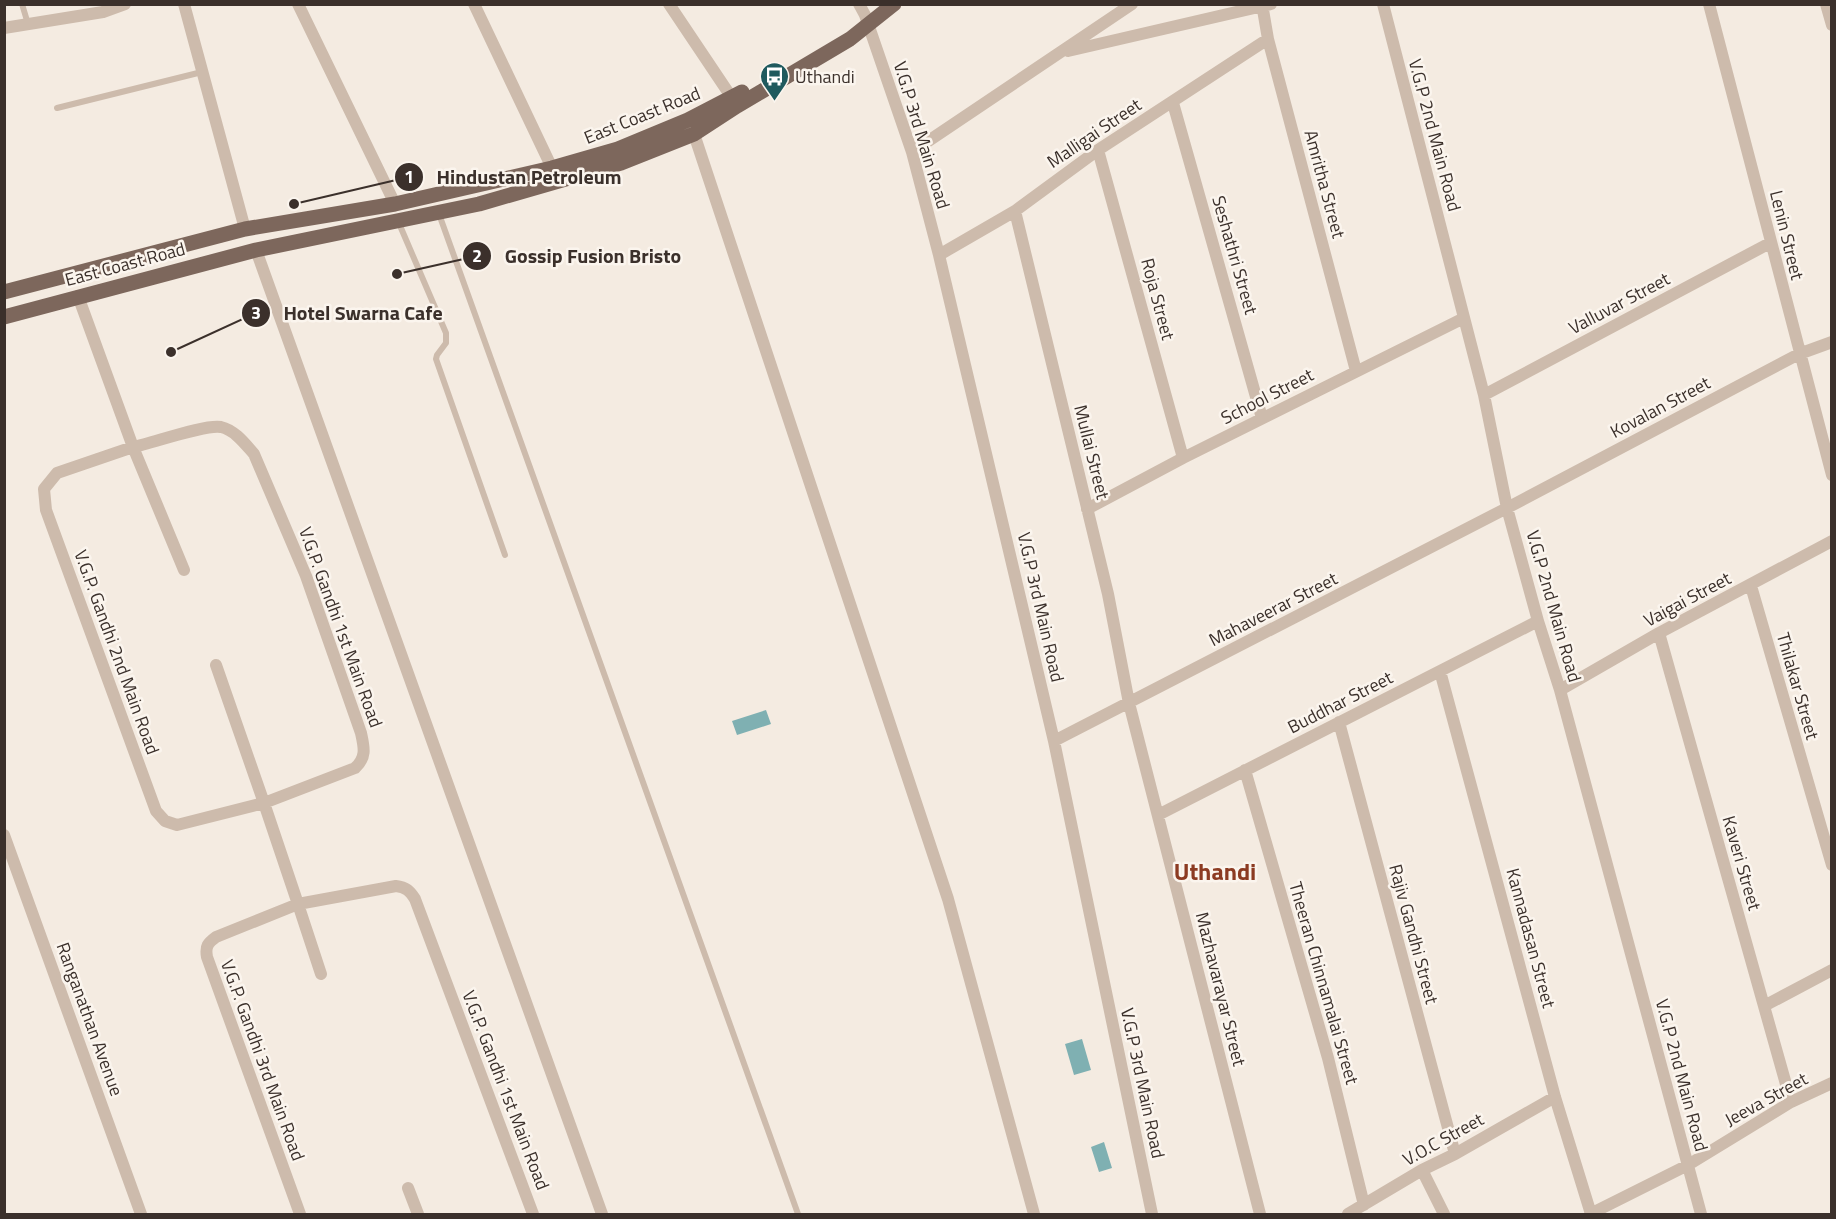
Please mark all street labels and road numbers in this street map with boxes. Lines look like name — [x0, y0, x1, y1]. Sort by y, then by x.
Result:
street label: V.G.P 2nd Main Road — [1402, 56, 1468, 214]
street label: V.G.P 3rd Main Road — [887, 58, 957, 212]
street label: East Coast Road — [580, 79, 704, 151]
street label: Malligai Street — [1041, 91, 1147, 175]
street label: Amritha Street — [1298, 127, 1353, 242]
street label: Lenin Street — [1763, 187, 1811, 283]
street label: Seshathri Street — [1205, 192, 1265, 318]
street label: East Coast Road — [62, 235, 188, 293]
street label: Roja Street — [1134, 255, 1182, 344]
street label: Valluvar Street — [1564, 265, 1675, 341]
street label: School Street — [1216, 361, 1319, 431]
street label: Kovalan Street — [1605, 369, 1716, 445]
street label: Mullai Street — [1067, 402, 1117, 503]
street label: V.G.P. Gandhi 1st Main Road — [292, 523, 390, 731]
street label: V.G.P 2nd Main Road — [1519, 527, 1589, 685]
street label: V.G.P 3rd Main Road — [1011, 529, 1071, 685]
street label: V.G.P. Gandhi 2nd Main Road — [67, 546, 167, 758]
street label: Vaigai Street — [1638, 564, 1736, 633]
street label: Mahaveerar Street — [1204, 565, 1343, 653]
street label: Thilakar Street — [1770, 629, 1826, 743]
street label: Buddhar Street — [1283, 664, 1398, 740]
street label: Kaveri Street — [1716, 813, 1769, 914]
street label: Rajiv Gandhi Street — [1382, 861, 1446, 1008]
street label: Kannadasan Street — [1499, 865, 1563, 1011]
street label: Theeran Chinnamalai Street — [1282, 879, 1366, 1088]
street label: Mazhavarayar Street — [1189, 909, 1253, 1069]
street label: Ranganathan Avenue — [50, 938, 130, 1100]
street label: V.G.P. Gandhi 3rd Main Road — [214, 956, 312, 1164]
street label: V.G.P. Gandhi 1st Main Road — [455, 986, 557, 1194]
street label: V.G.P 2nd Main Road — [1649, 996, 1715, 1154]
street label: V.G.P 3rd Main Road — [1114, 1005, 1172, 1161]
street label: Jeeva Street — [1720, 1065, 1813, 1133]
street label: V.O.C Street — [1398, 1105, 1489, 1172]

